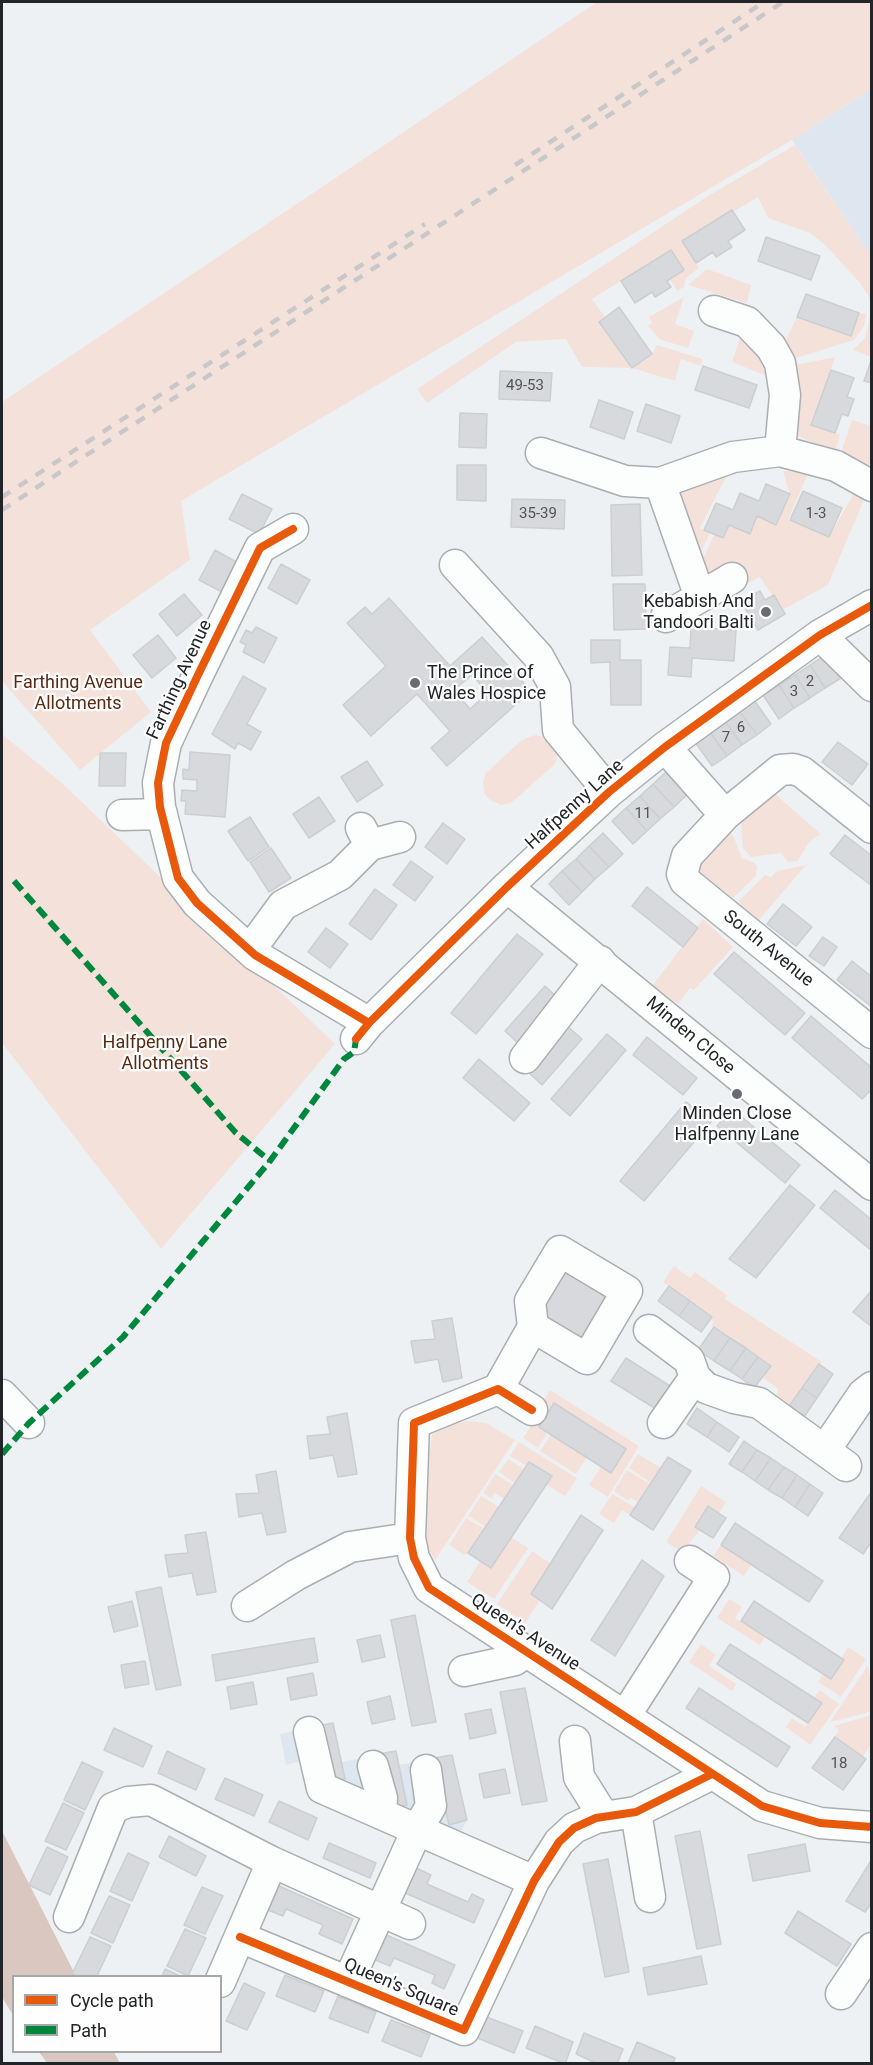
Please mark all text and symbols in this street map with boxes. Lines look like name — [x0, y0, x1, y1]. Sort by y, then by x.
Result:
house number: 49-53 — [506, 377, 544, 395]
house number: 35-39 — [519, 505, 557, 523]
house number: 1-3 — [805, 505, 827, 523]
place label: Kebabish And Tandoori Balti — [643, 591, 754, 634]
marker: Kebabish And Tandoori Balti — [759, 605, 773, 619]
street label: Farthing Avenue — [143, 617, 217, 743]
place label: The Prince of Wales Hospice — [427, 662, 546, 704]
park label: Farthing Avenue Allotments — [13, 672, 143, 714]
house number: 2 — [806, 673, 814, 691]
marker: The Prince of Wales Hospice — [408, 676, 422, 690]
house number: 3 — [790, 683, 798, 701]
house number: 6 — [737, 719, 745, 737]
house number: 7 — [722, 729, 730, 747]
street label: Halfpenny Lane — [521, 755, 629, 855]
house number: 11 — [635, 805, 651, 823]
street label: South Avenue — [718, 906, 818, 992]
street label: Minden Close — [641, 993, 739, 1079]
park label: Halfpenny Lane Allotments — [103, 1032, 227, 1074]
marker: Minden Close Halfpenny Lane — [730, 1087, 744, 1101]
place label: Minden Close Halfpenny Lane — [675, 1103, 799, 1146]
street label: Queen's Avenue — [466, 1590, 584, 1676]
house number: 18 — [831, 1755, 847, 1773]
street label: Queen's Square — [340, 1954, 462, 2022]
legend — [12, 1975, 222, 2053]
text: Cycle path — [70, 1990, 154, 2011]
text: Path — [70, 2020, 107, 2041]

